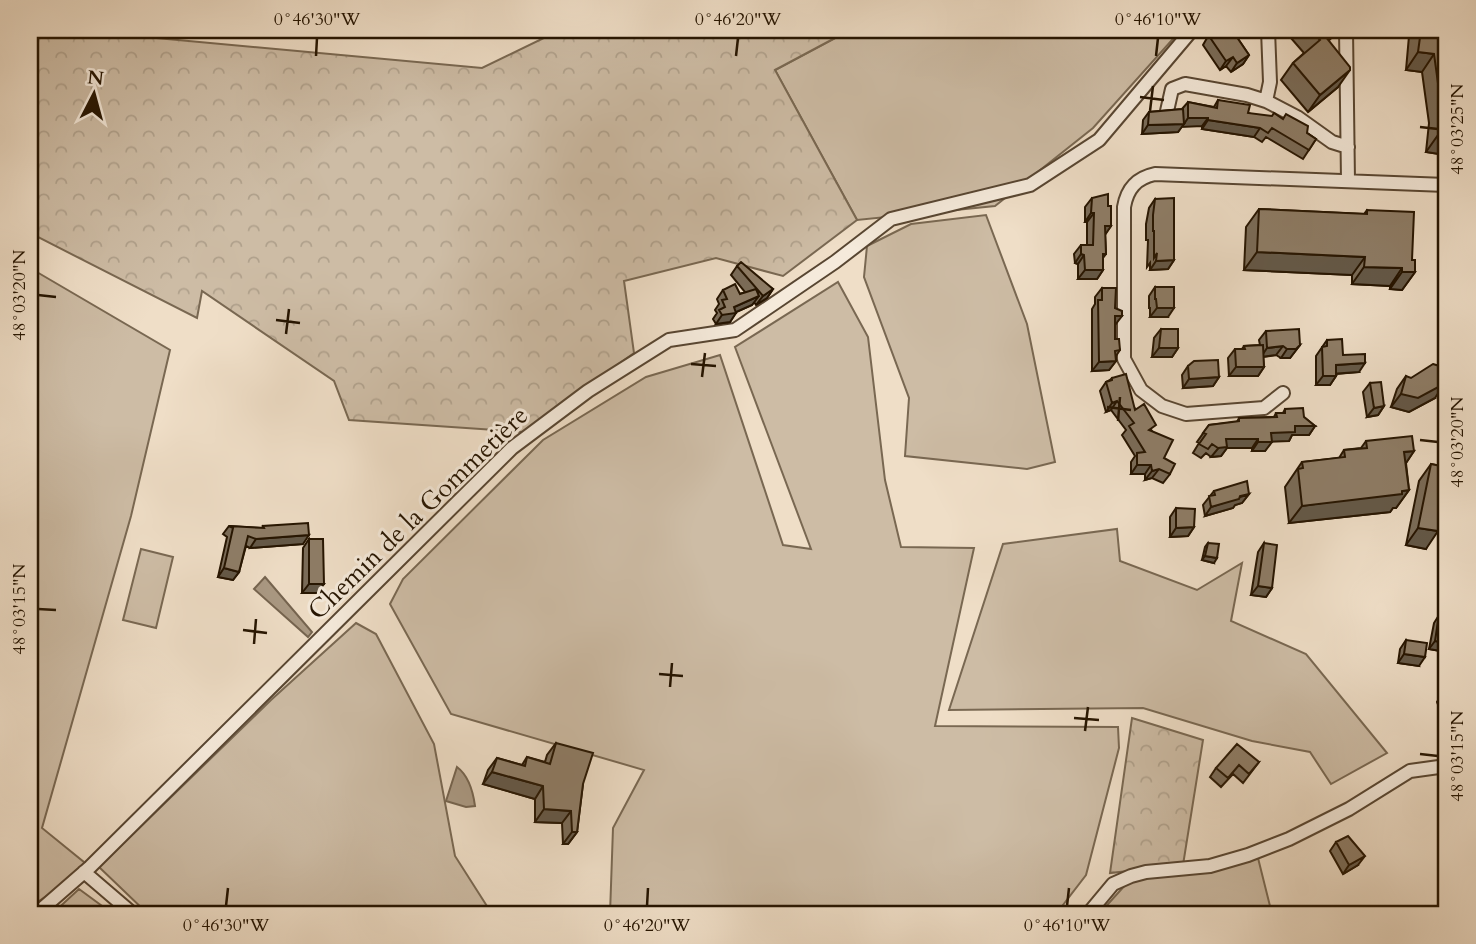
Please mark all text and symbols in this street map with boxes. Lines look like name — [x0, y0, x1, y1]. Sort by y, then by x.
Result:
text: 0°46'30"W — [274, 7, 360, 32]
text: 0°46'20"W — [695, 7, 781, 32]
text: 0°46'10"W — [1115, 7, 1201, 32]
north arrow — [60, 60, 130, 130]
text: N — [86, 64, 106, 92]
text: 48°03'25"N — [1445, 83, 1470, 175]
text: 48°03'20"N — [7, 249, 32, 341]
text: 48°03'20"N — [1445, 396, 1470, 488]
street label: Chemin de la Gommetière — [300, 398, 536, 628]
text: 48°03'15"N — [7, 563, 32, 655]
text: 48°03'15"N — [1445, 710, 1470, 802]
text: 0°46'30"W — [183, 913, 269, 938]
text: 0°46'20"W — [604, 913, 690, 938]
text: 0°46'10"W — [1024, 913, 1110, 938]

